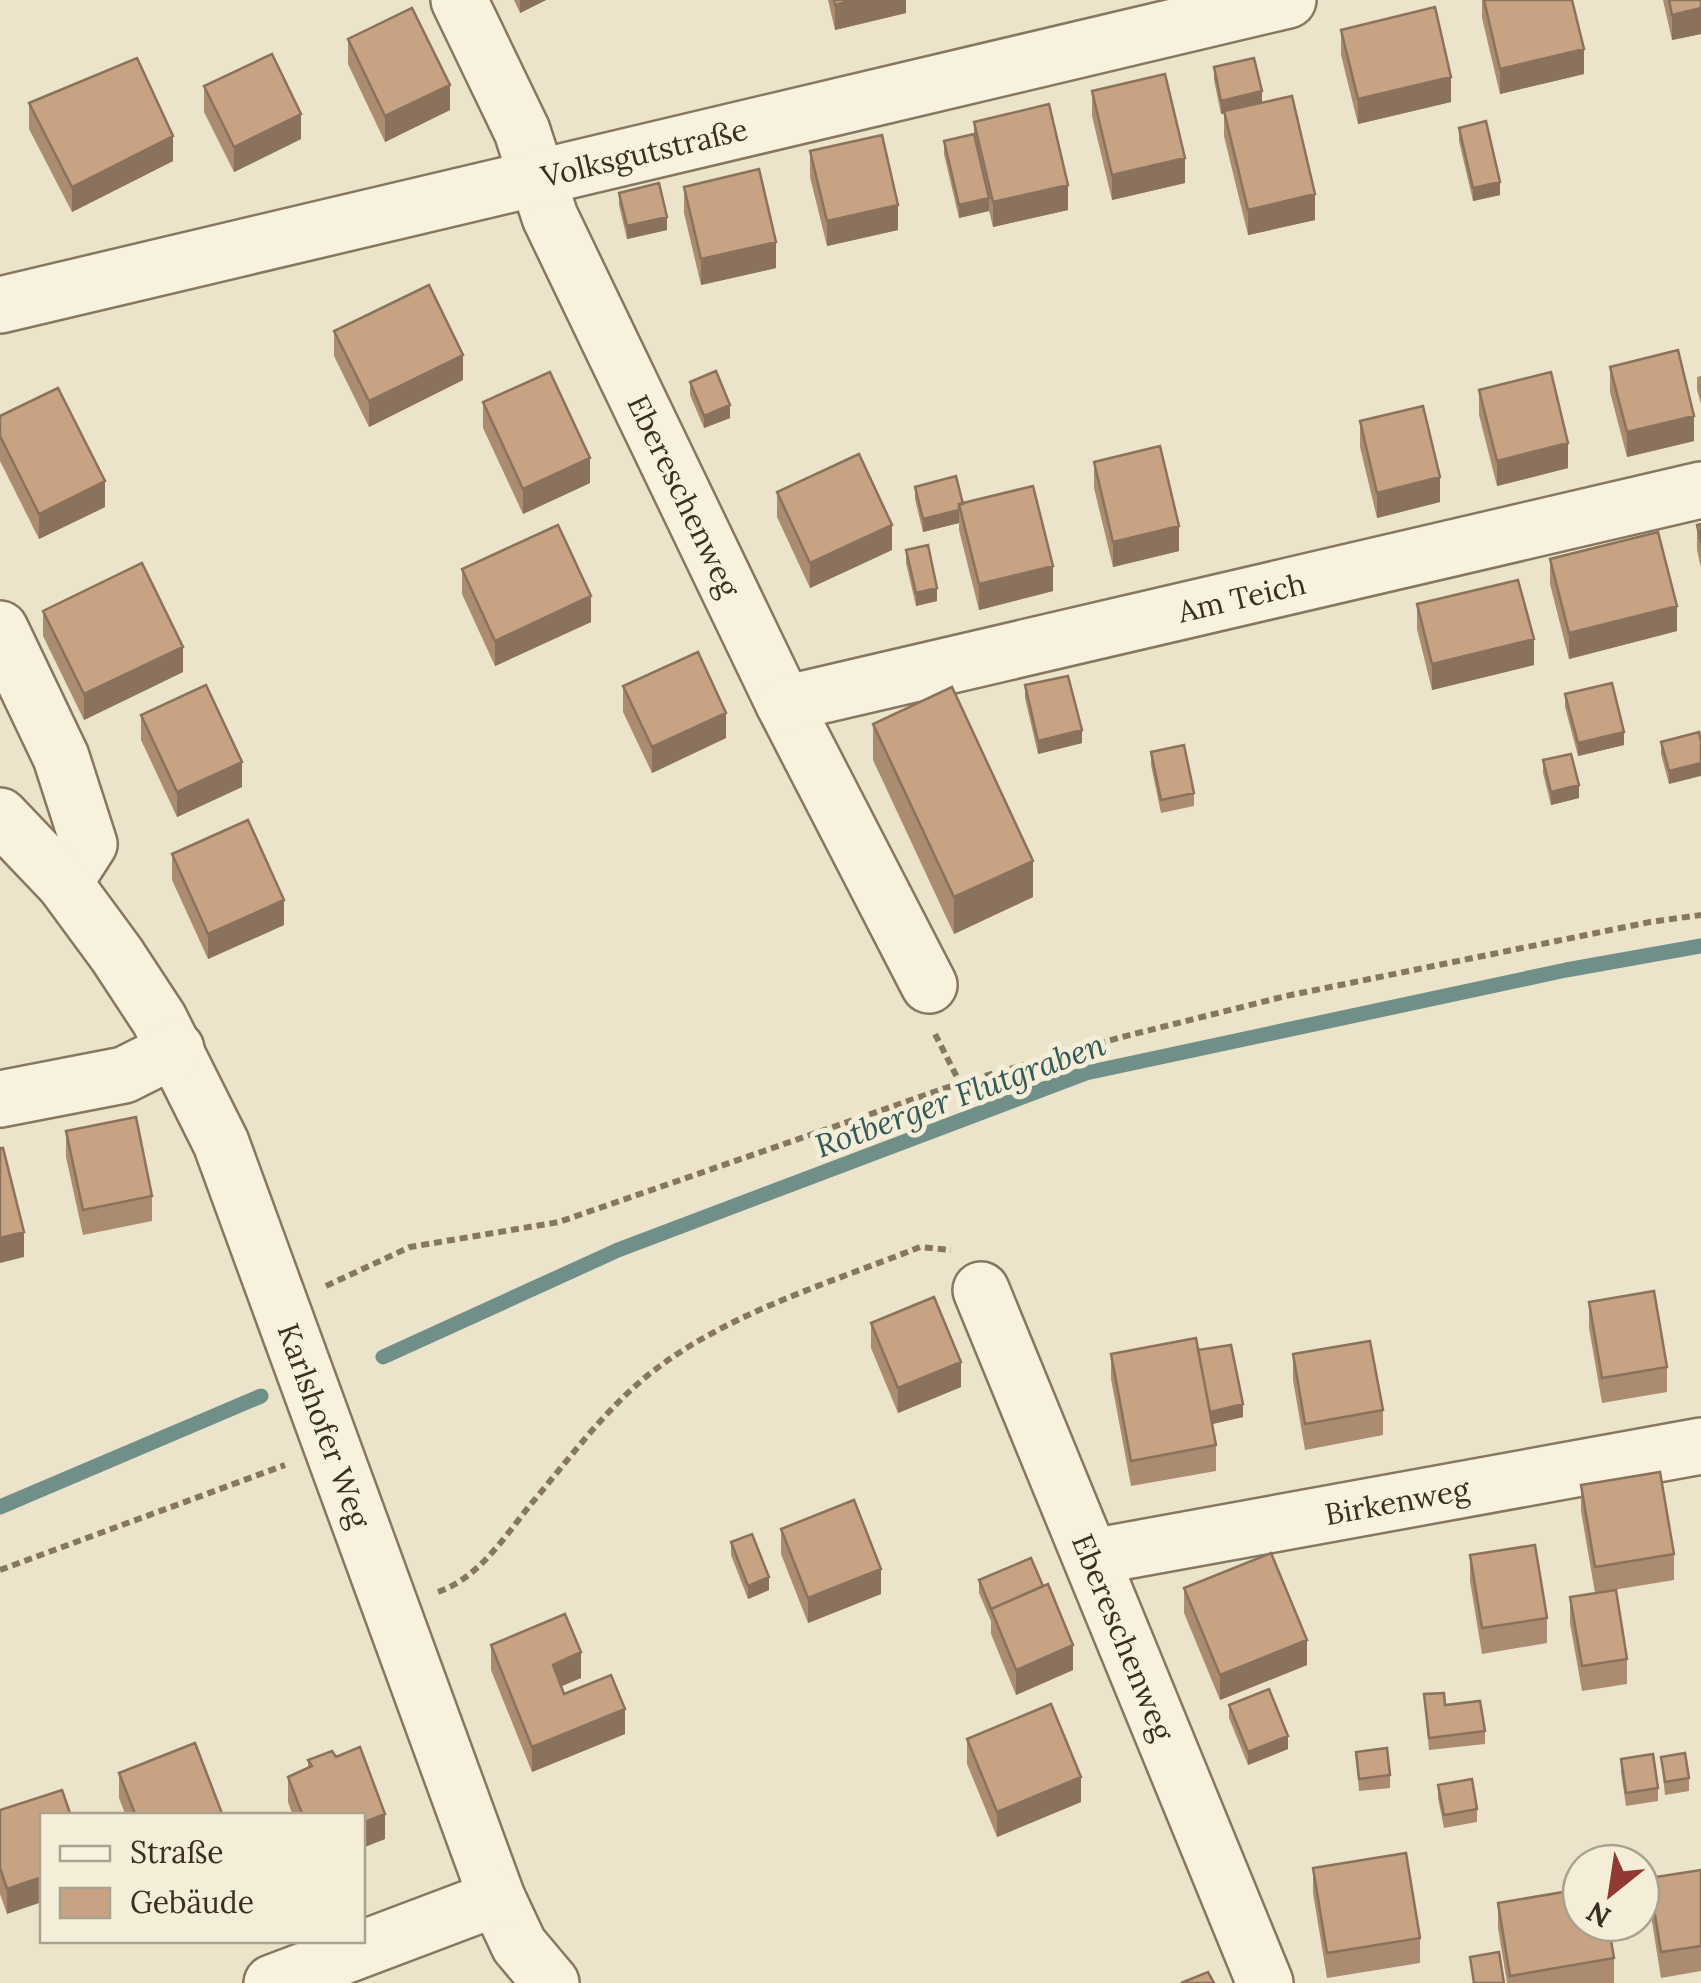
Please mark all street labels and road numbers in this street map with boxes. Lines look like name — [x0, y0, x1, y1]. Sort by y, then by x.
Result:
street label: Volksgutstraße — [536, 110, 751, 195]
street label: Ebereschenweg — [619, 388, 749, 605]
street label: Am Teich — [1173, 564, 1309, 631]
street label: Karlshofer Weg — [270, 1318, 380, 1535]
street label: Birkenweg — [1322, 1469, 1474, 1533]
street label: Ebereschenweg — [1064, 1528, 1183, 1748]

